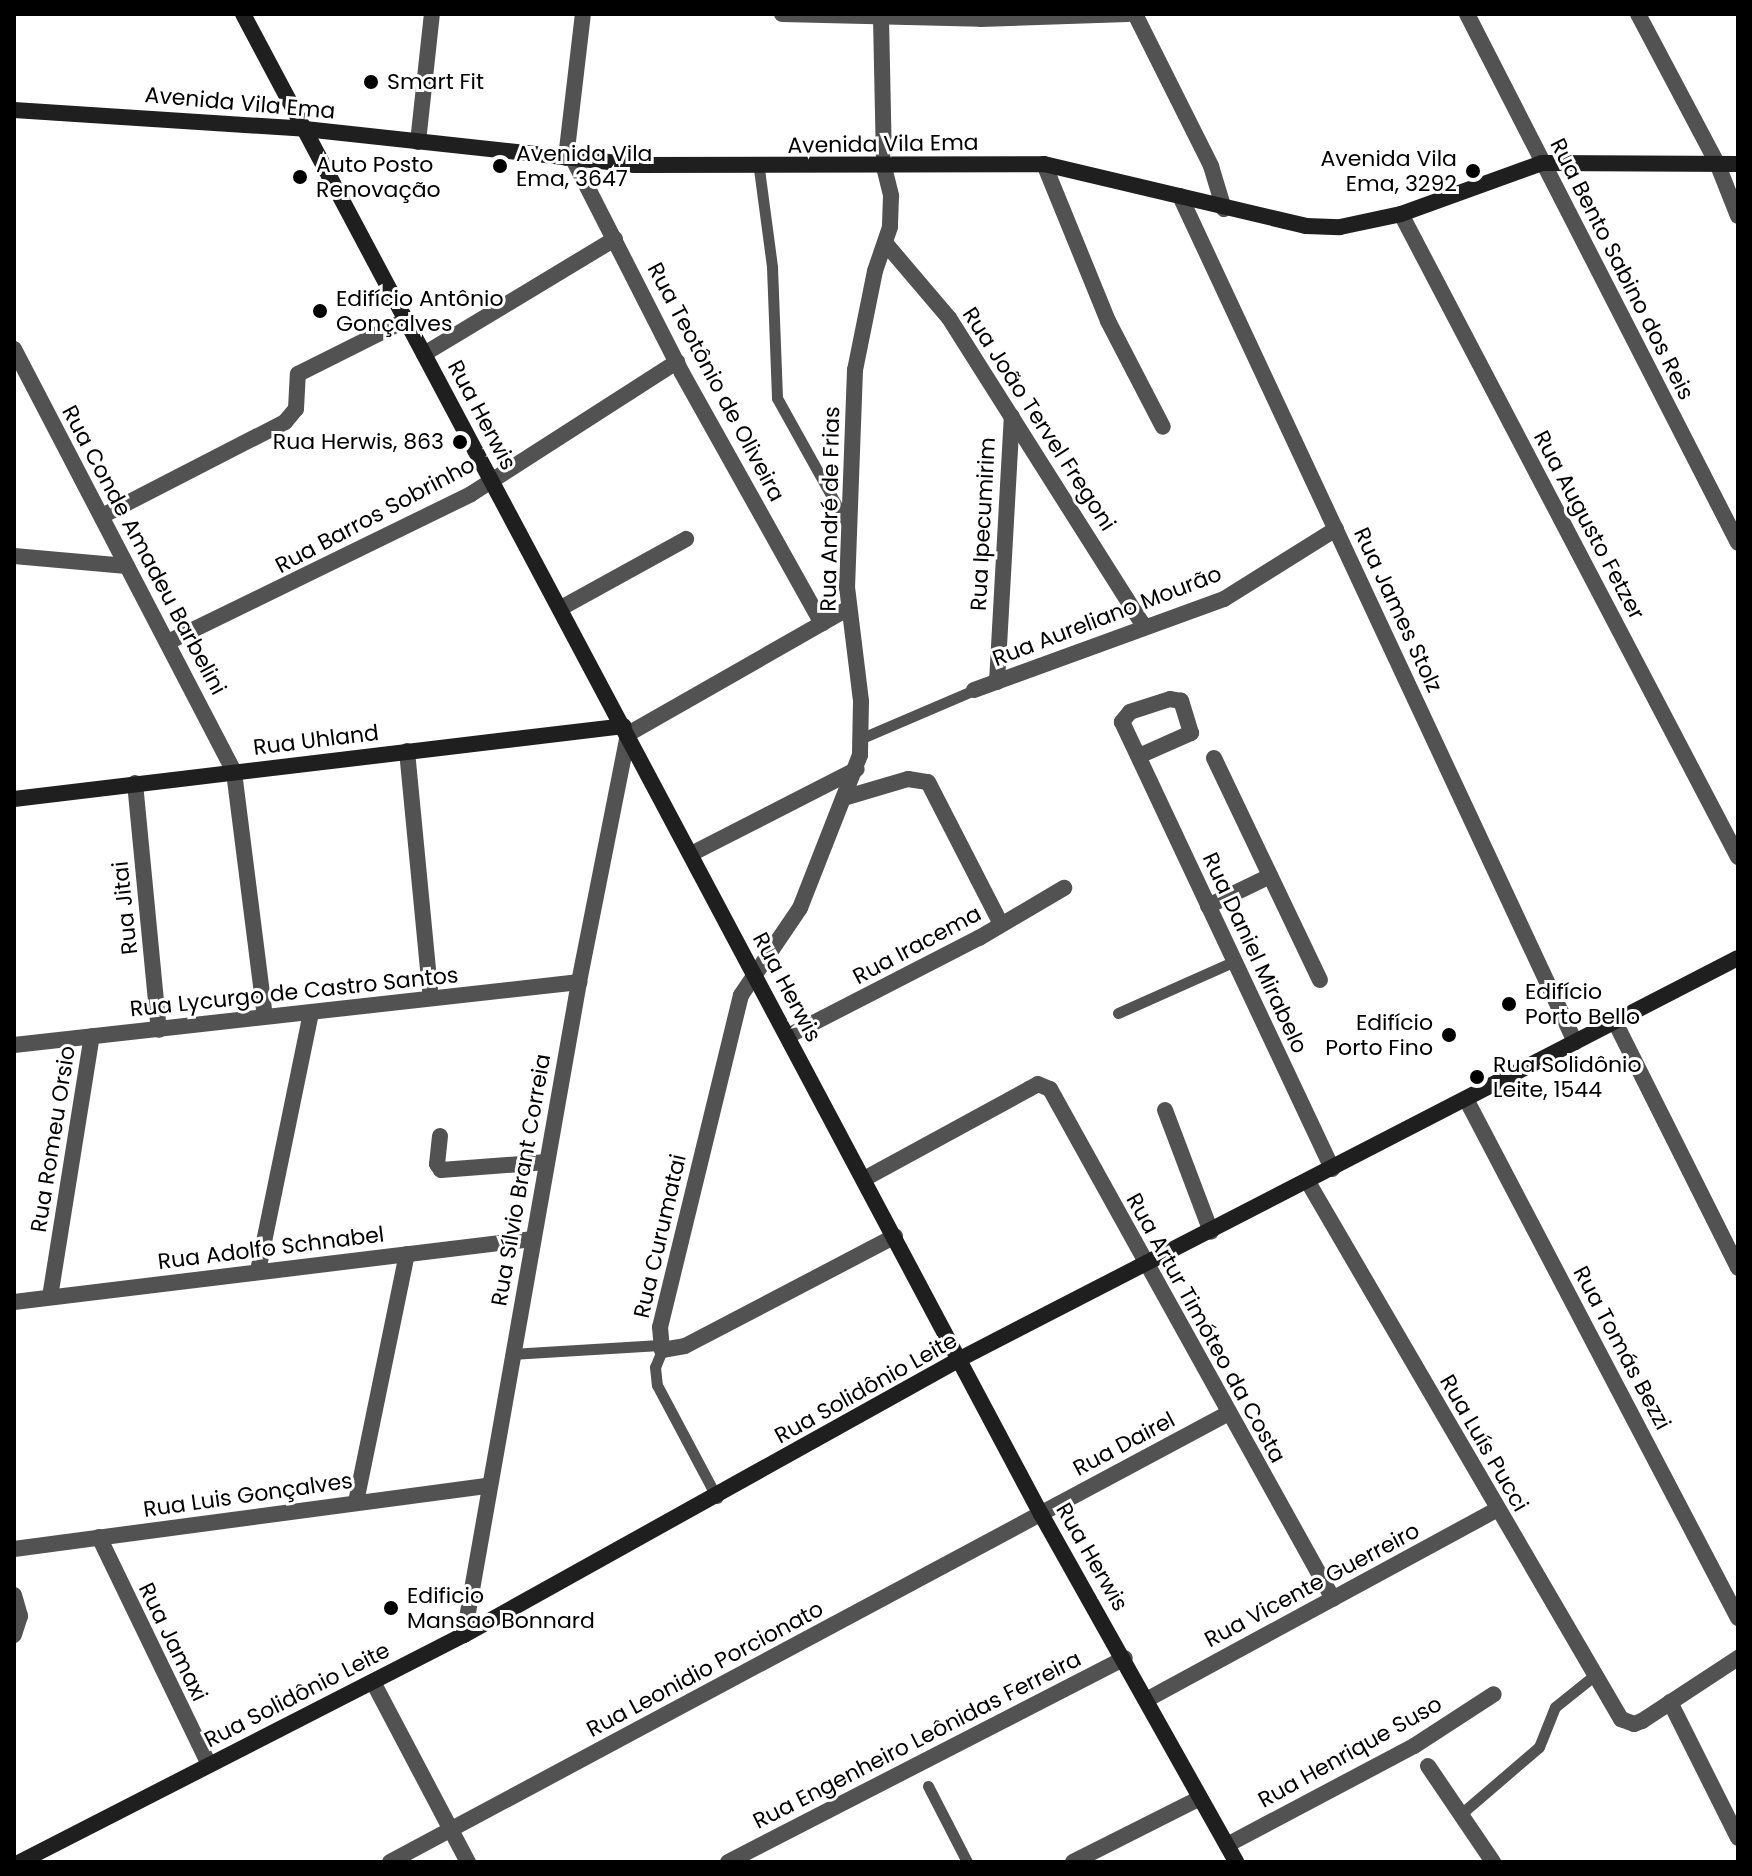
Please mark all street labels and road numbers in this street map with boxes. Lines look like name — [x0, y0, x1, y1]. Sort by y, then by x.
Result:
street label: Avenida Vila Ema — [144, 82, 336, 124]
street label: Avenida Vila Ema — [787, 129, 979, 159]
street label: Rua Bento Sabino dos Reis — [1544, 134, 1700, 404]
street label: Rua Teotônio de Oliveira — [642, 258, 790, 506]
street label: Rua João Tervel Fregoni — [957, 302, 1121, 536]
street label: Rua Herwis — [442, 356, 522, 474]
street label: Rua Conde Amadeu Barbelini — [56, 401, 232, 699]
street label: Rua André de Frias — [815, 406, 845, 612]
street label: Rua Augusto Fetzer — [1528, 426, 1650, 624]
street label: Rua Ipecumirim — [965, 436, 1001, 612]
street label: Rua Barros Sobrinho — [271, 451, 479, 579]
street label: Rua James Stolz — [1348, 523, 1448, 697]
street label: Rua Aureliano Mourão — [989, 560, 1225, 672]
street label: Rua Uhland — [252, 719, 380, 761]
street label: Rua Daniel Mirabelo — [1197, 848, 1313, 1058]
street label: Rua Jitai — [107, 860, 143, 956]
street label: Rua Iracema — [848, 900, 986, 990]
street label: Rua Herwis — [747, 928, 827, 1046]
street label: Rua Lycurgo de Castro Santos — [129, 962, 459, 1022]
street label: Rua Romeu Orsio — [25, 1044, 81, 1234]
street label: Rua Sílvio Brant Correia — [486, 1052, 556, 1308]
street label: Rua Curumatai — [628, 1151, 692, 1321]
street label: Rua Artur Timóteo da Costa — [1121, 1189, 1291, 1467]
street label: Rua Adolfo Schnabel — [156, 1221, 386, 1275]
street label: Rua Tomás Bezzi — [1568, 1262, 1676, 1434]
street label: Rua Solidônio Leite — [770, 1327, 962, 1449]
street label: Rua Luís Pucci — [1434, 1370, 1534, 1516]
street label: Rua Dairel — [1069, 1406, 1179, 1482]
street label: Rua Luis Gonçalves — [142, 1467, 354, 1523]
street label: Rua Herwis — [1051, 1498, 1133, 1616]
street label: Rua Vicente Guerreiro — [1200, 1517, 1424, 1653]
street label: Rua Jamaxi — [133, 1579, 213, 1705]
street label: Rua Leonidio Porcionato — [582, 1595, 828, 1743]
street label: Rua Solidônio Leite — [200, 1637, 394, 1753]
street label: Rua Engenheiro Leônidas Ferreira — [749, 1645, 1085, 1835]
street label: Rua Henrique Suso — [1254, 1691, 1446, 1813]

